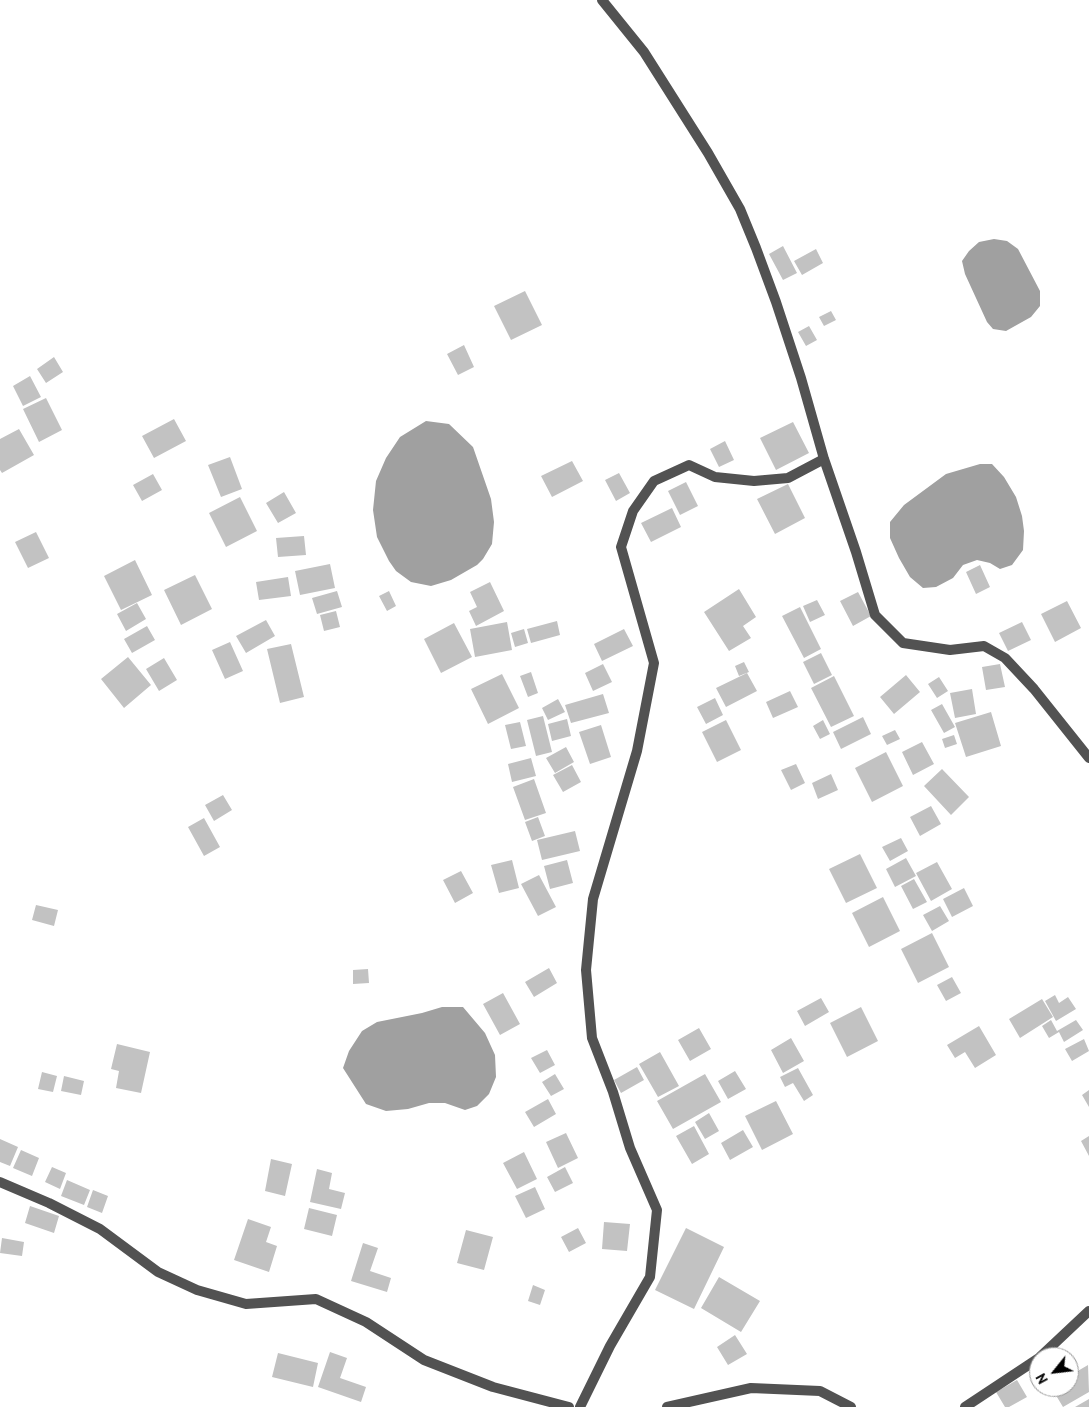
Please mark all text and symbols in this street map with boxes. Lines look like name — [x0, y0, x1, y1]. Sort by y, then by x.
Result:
north arrow — [1029, 1347, 1079, 1397]
text: N — [1032, 1370, 1052, 1387]

